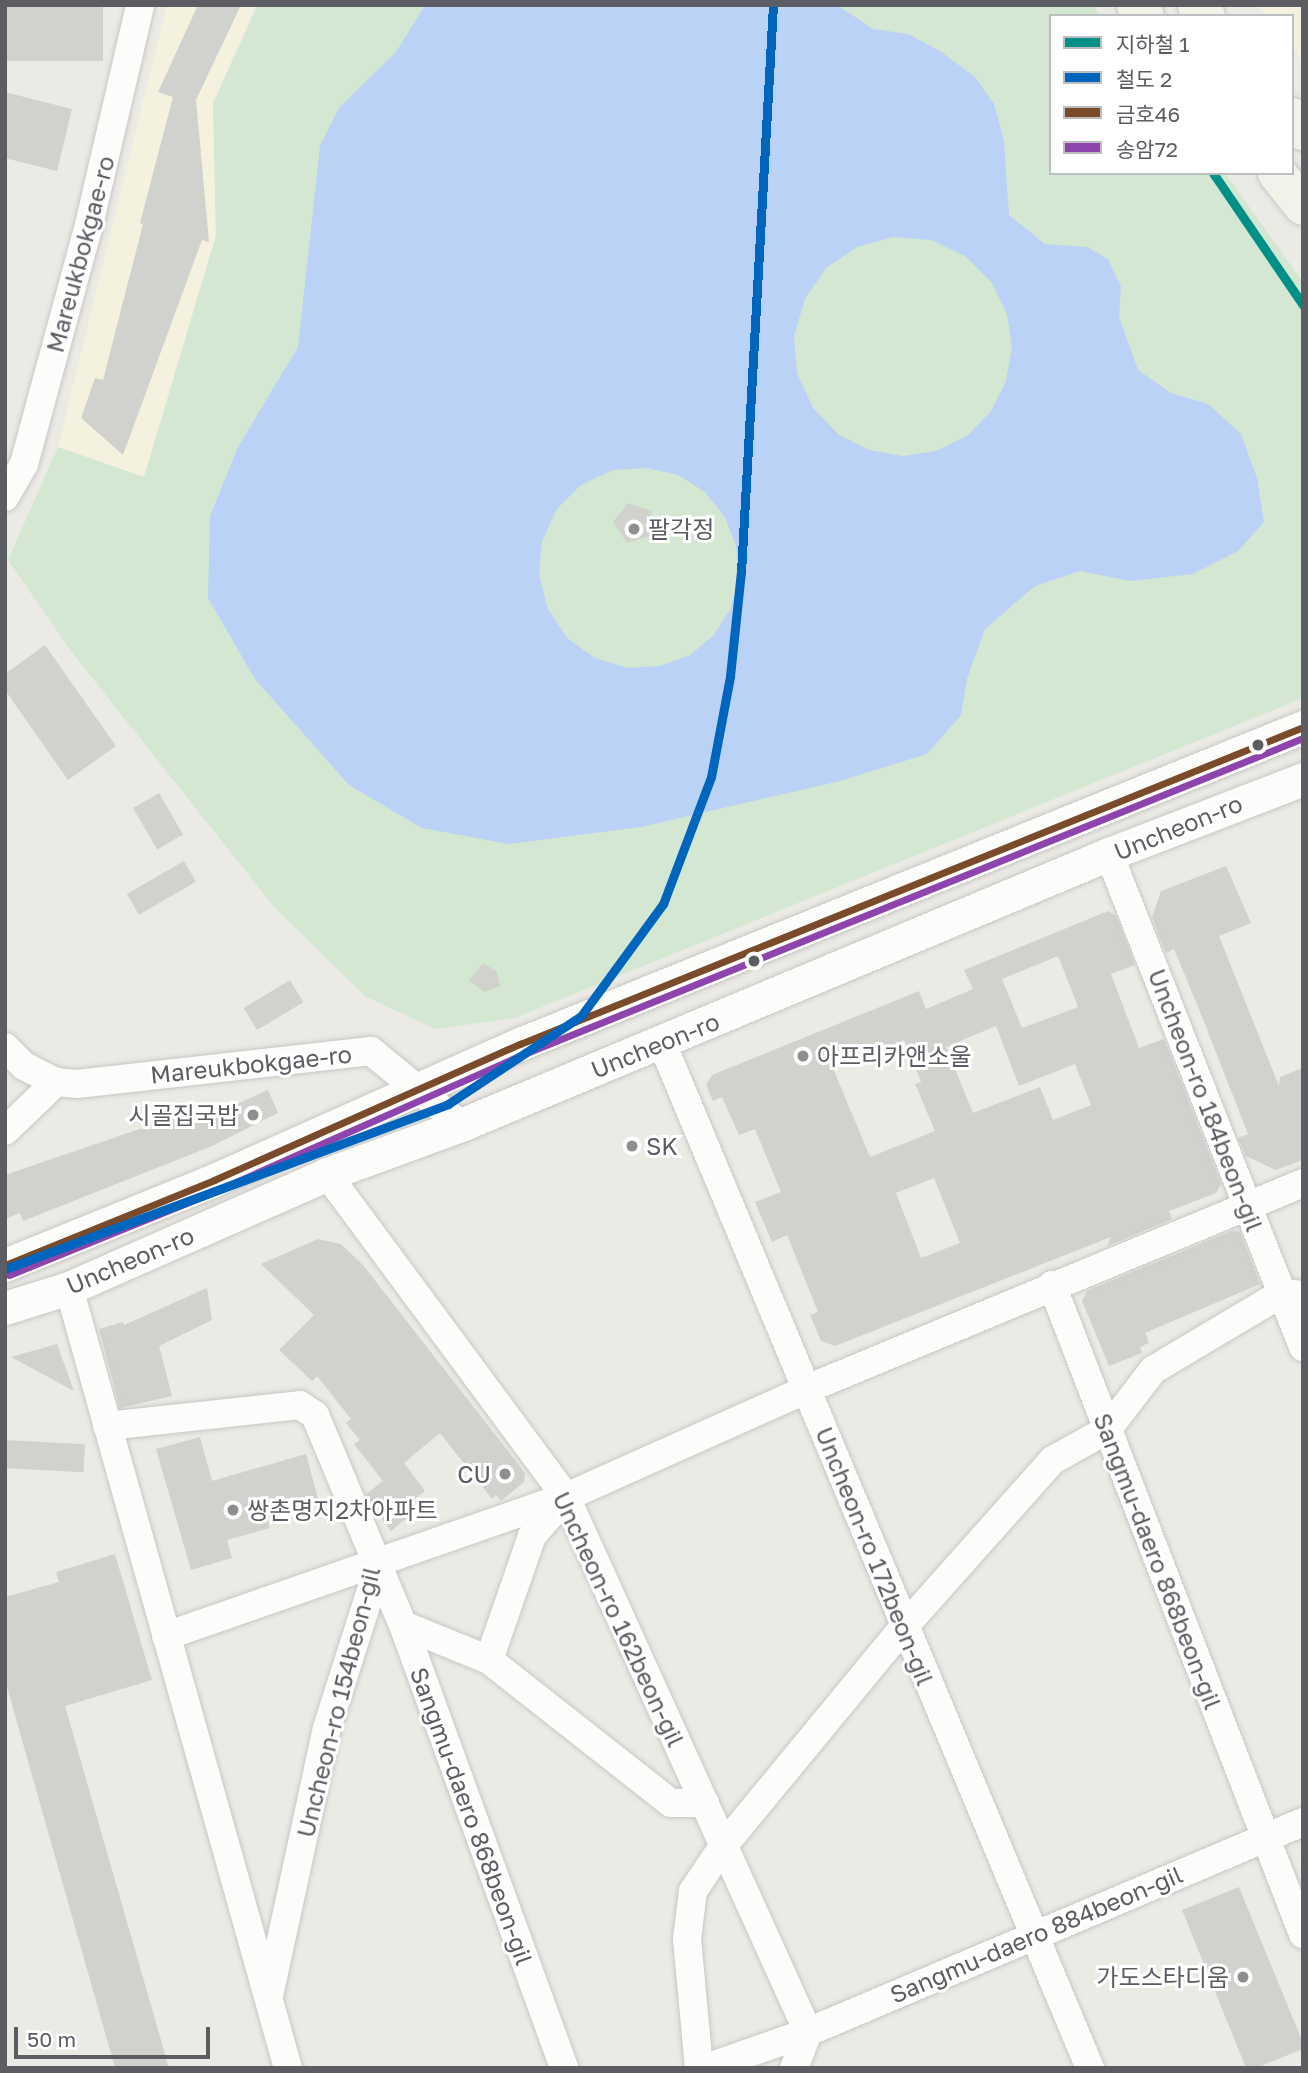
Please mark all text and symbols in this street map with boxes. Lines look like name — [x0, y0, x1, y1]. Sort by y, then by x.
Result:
legend — [1049, 14, 1294, 175]
text: 지하철 1 — [1116, 31, 1189, 57]
text: 철도 2 — [1116, 66, 1172, 92]
text: 금호46 — [1116, 101, 1180, 127]
text: 송암72 — [1116, 136, 1178, 162]
street label: Mareukbokgae-ro — [40, 153, 120, 355]
place label: 팔각정 — [648, 515, 714, 543]
marker: 팔각정 — [626, 521, 642, 537]
unlabelled marker — [1251, 738, 1265, 752]
street label: Uncheon-ro — [1110, 788, 1246, 866]
unlabelled marker — [747, 954, 761, 968]
street label: Uncheon-ro 184beon-gil — [1143, 965, 1269, 1235]
street label: Uncheon-ro — [587, 1006, 723, 1084]
street label: Mareukbokgae-ro — [149, 1039, 353, 1089]
place label: 아프리카앤소울 — [817, 1042, 972, 1070]
marker: 아프리카앤소울 — [795, 1048, 811, 1064]
place label: 시골집국밥 — [129, 1101, 239, 1129]
marker: 시골집국밥 — [245, 1107, 261, 1123]
place label: SK — [646, 1132, 678, 1160]
marker: SK — [624, 1138, 640, 1154]
street label: Uncheon-ro — [62, 1220, 198, 1300]
street label: Sangmu-daero 868beon-gil — [1088, 1409, 1228, 1713]
street label: Uncheon-ro 172beon-gil — [810, 1423, 940, 1689]
place label: CU — [457, 1460, 491, 1488]
marker: CU — [497, 1466, 513, 1482]
street label: Uncheon-ro 162beon-gil — [547, 1487, 691, 1751]
place label: 쌍촌명지2차아파트 — [247, 1496, 438, 1524]
marker: 쌍촌명지2차아파트 — [225, 1502, 241, 1518]
street label: Uncheon-ro 154beon-gil — [290, 1564, 386, 1840]
street label: Sangmu-daero 868beon-gil — [405, 1663, 539, 1969]
street label: Sangmu-daero 884beon-gil — [885, 1859, 1187, 2009]
place label: 가도스타디움 — [1097, 1963, 1229, 1991]
marker: 가도스타디움 — [1235, 1969, 1251, 1985]
scale bar — [18, 2014, 214, 2058]
text: 50 m — [27, 2026, 76, 2052]

